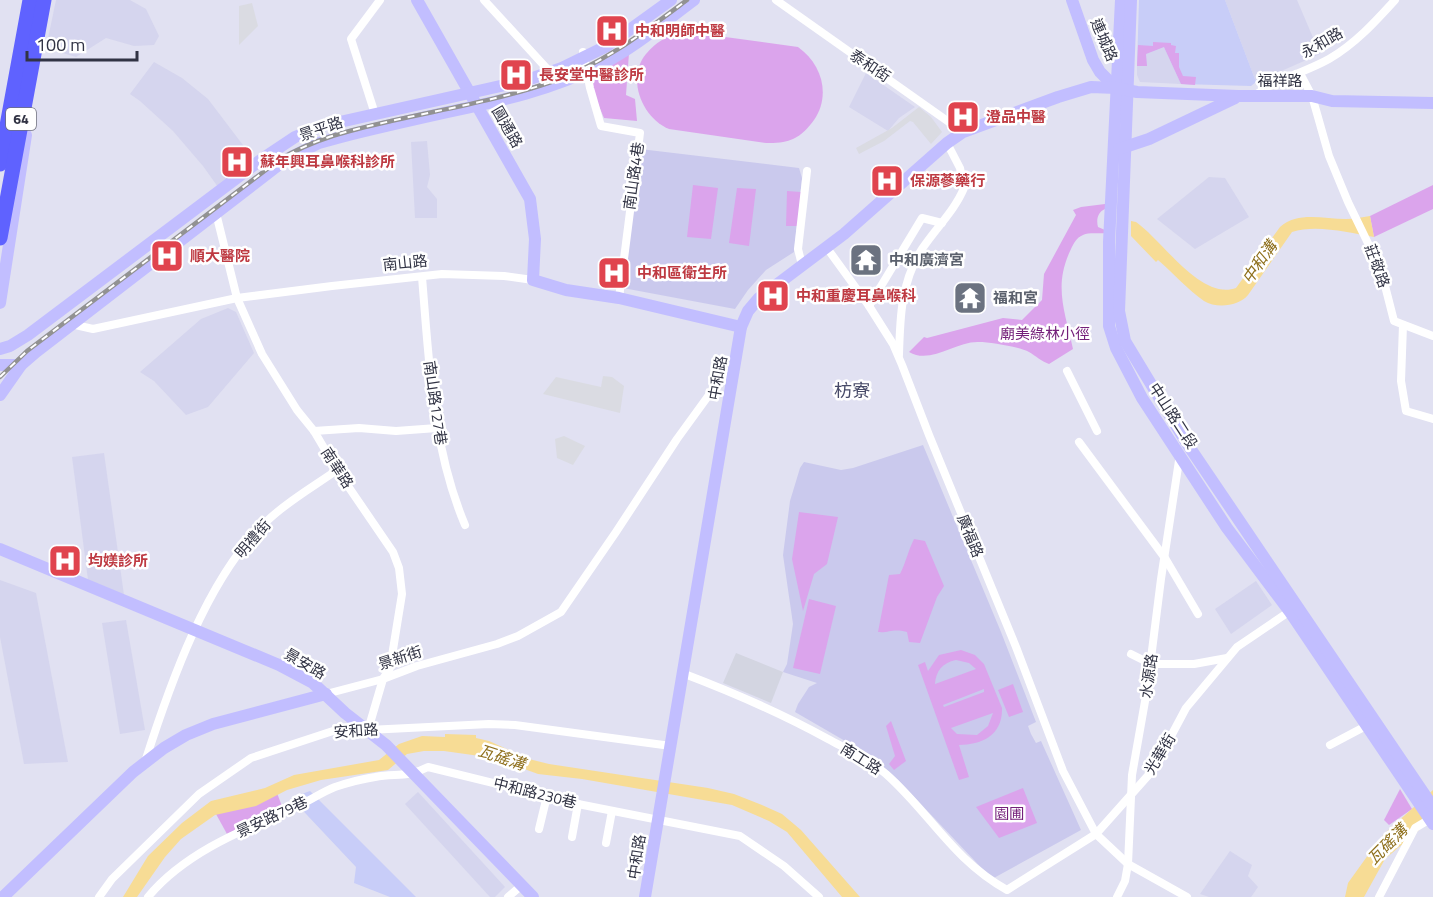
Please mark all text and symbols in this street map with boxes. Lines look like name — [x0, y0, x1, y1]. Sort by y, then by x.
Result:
hospital icon: 中和明師中醫 — [594, 13, 630, 49]
street label: 連城路 — [1085, 15, 1124, 65]
place label: 中和明師中醫 — [635, 19, 725, 42]
street label: 永和路 — [1297, 21, 1347, 64]
scale bar — [27, 24, 136, 62]
text: 100 m — [36, 31, 85, 58]
street label: 泰和街 — [845, 43, 895, 88]
hospital icon: 長安堂中醫診所 — [498, 57, 534, 93]
place label: 長安堂中醫診所 — [539, 63, 644, 86]
street label: 福祥路 — [1257, 69, 1303, 92]
hospital icon: 澄品中醫 — [945, 99, 981, 135]
street label: 圓通路 — [486, 102, 529, 152]
place label: 澄品中醫 — [986, 105, 1046, 128]
road number: 64 — [6, 108, 36, 130]
street label: 景平路 — [296, 110, 346, 147]
street label: 南山路4巷 — [617, 140, 650, 211]
hospital icon: 蘇年興耳鼻喉科診所 — [219, 144, 255, 180]
place label: 蘇年興耳鼻喉科診所 — [260, 150, 395, 173]
hospital icon: 保源蔘藥行 — [869, 163, 905, 199]
place label: 保源蔘藥行 — [910, 169, 985, 192]
water label: 中和溝 — [1235, 234, 1284, 289]
hospital icon: 順大醫院 — [149, 238, 185, 274]
street label: 莊敬路 — [1359, 241, 1396, 291]
temple icon: 中和廣濟宮 — [848, 242, 884, 278]
place label: 順大醫院 — [190, 244, 250, 267]
place label: 中和廣濟宮 — [889, 248, 964, 271]
street label: 南山路 — [381, 249, 429, 276]
hospital icon: 中和區衛生所 — [596, 255, 632, 291]
place label: 中和區衛生所 — [637, 261, 727, 284]
hospital icon: 中和重慶耳鼻喉科 — [755, 278, 791, 314]
temple icon: 福和宮 — [952, 280, 988, 316]
place label: 中和重慶耳鼻喉科 — [796, 284, 916, 307]
place label: 福和宮 — [993, 286, 1038, 309]
park label: 廟美綠林小徑 — [1000, 322, 1090, 345]
street label: 中和路 — [702, 354, 733, 402]
street label: 南山路127巷 — [418, 359, 453, 447]
district label: 枋寮 — [834, 377, 870, 404]
street label: 中山路二段 — [1143, 378, 1203, 453]
street label: 南華路 — [316, 443, 359, 493]
street label: 廣福路 — [951, 511, 990, 561]
street label: 明禮街 — [229, 514, 276, 563]
hospital icon: 均媄診所 — [47, 543, 83, 579]
place label: 均媄診所 — [88, 549, 148, 572]
street label: 景新街 — [375, 640, 425, 675]
street label: 景安路 — [280, 642, 330, 685]
street label: 水源路 — [1134, 652, 1163, 700]
street label: 安和路 — [333, 717, 379, 744]
street label: 光華街 — [1138, 729, 1181, 779]
street label: 南工路 — [836, 737, 886, 780]
water label: 瓦磘溝 — [475, 738, 530, 776]
street label: 中和路230巷 — [491, 771, 579, 814]
street label: 景安路79巷 — [232, 790, 311, 843]
park label: 園圃 — [994, 802, 1024, 825]
water label: 瓦磘溝 — [1362, 817, 1414, 869]
street label: 中和路 — [622, 833, 651, 881]

